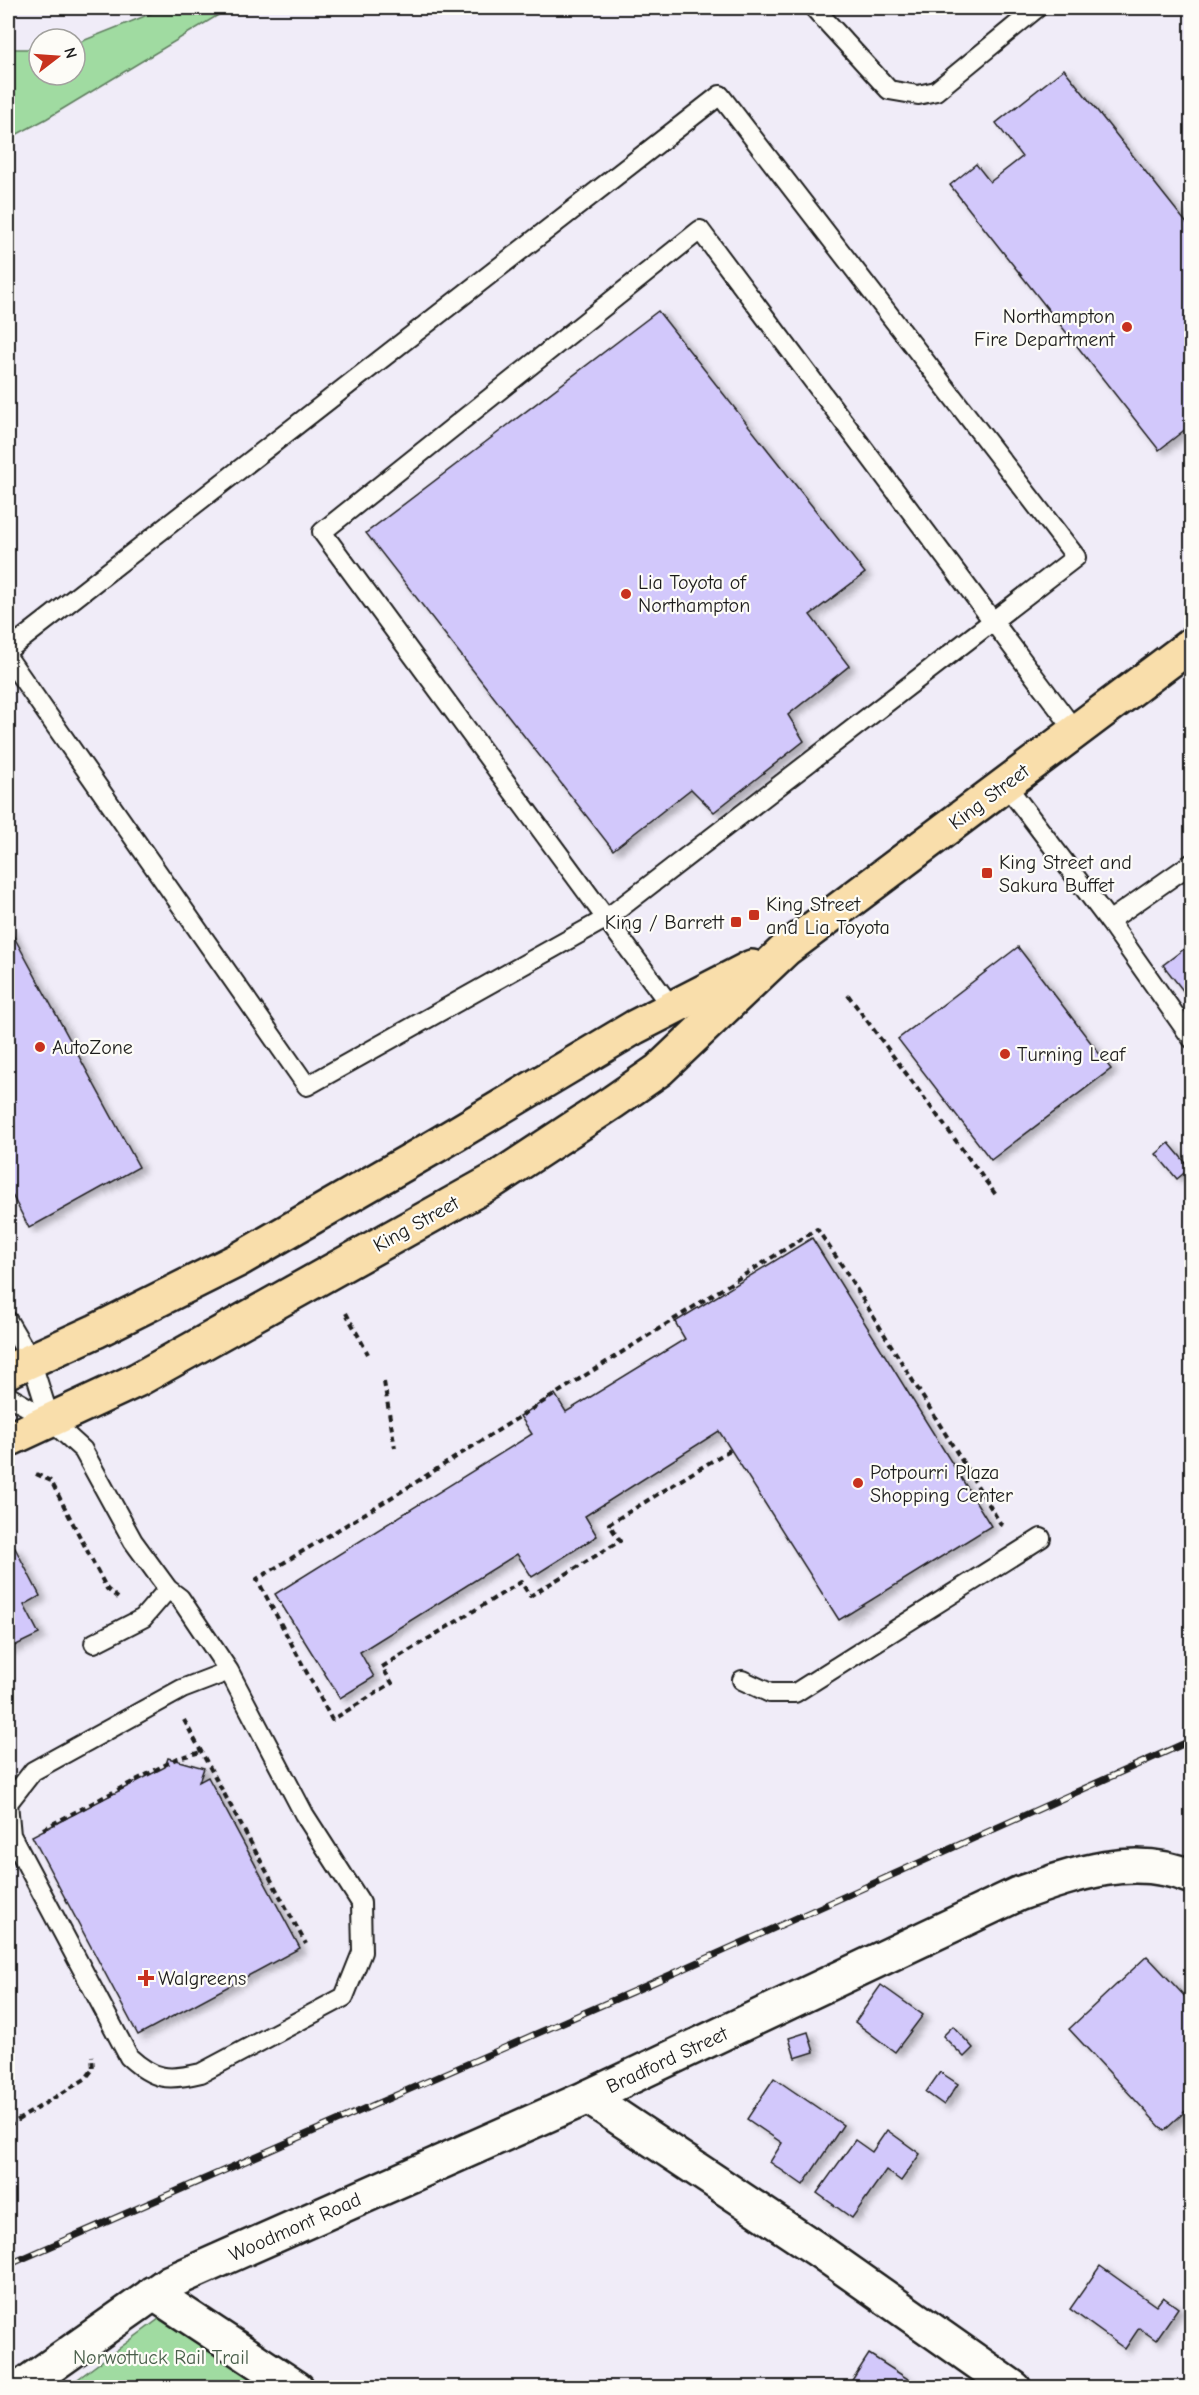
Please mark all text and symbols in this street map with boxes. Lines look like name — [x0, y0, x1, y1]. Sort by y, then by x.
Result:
north arrow — [27, 27, 87, 87]
text: N — [60, 45, 81, 61]
place label: Northampton Fire Department — [974, 305, 1116, 351]
marker: Northampton Fire Department — [1120, 320, 1134, 334]
place label: Lia Toyota of Northampton — [638, 571, 750, 617]
marker: Lia Toyota of Northampton — [619, 587, 633, 601]
street label: King Street — [944, 759, 1035, 835]
place label: King Street and Sakura Buffet — [999, 851, 1132, 897]
marker: King Street and Sakura Buffet — [980, 866, 994, 880]
place label: King Street and Lia Toyota — [766, 893, 890, 939]
marker: King Street and Lia Toyota — [747, 908, 761, 922]
place label: King / Barrett — [605, 911, 725, 934]
marker: King / Barrett — [729, 915, 743, 929]
place label: AutoZone — [52, 1036, 133, 1059]
marker: AutoZone — [33, 1040, 47, 1054]
place label: Turning Leaf — [1017, 1043, 1127, 1066]
marker: Turning Leaf — [998, 1047, 1012, 1061]
street label: King Street — [369, 1190, 464, 1257]
place label: Potpourri Plaza Shopping Center — [870, 1461, 1013, 1507]
marker: Potpourri Plaza Shopping Center — [851, 1476, 865, 1490]
place label: Walgreens — [158, 1967, 246, 1990]
marker: Walgreens — [139, 1971, 153, 1985]
street label: Bradford Street — [603, 2021, 733, 2098]
street label: Woodmont Road — [225, 2188, 365, 2266]
park label: Norwottuck Rail Trail — [73, 2346, 249, 2369]

